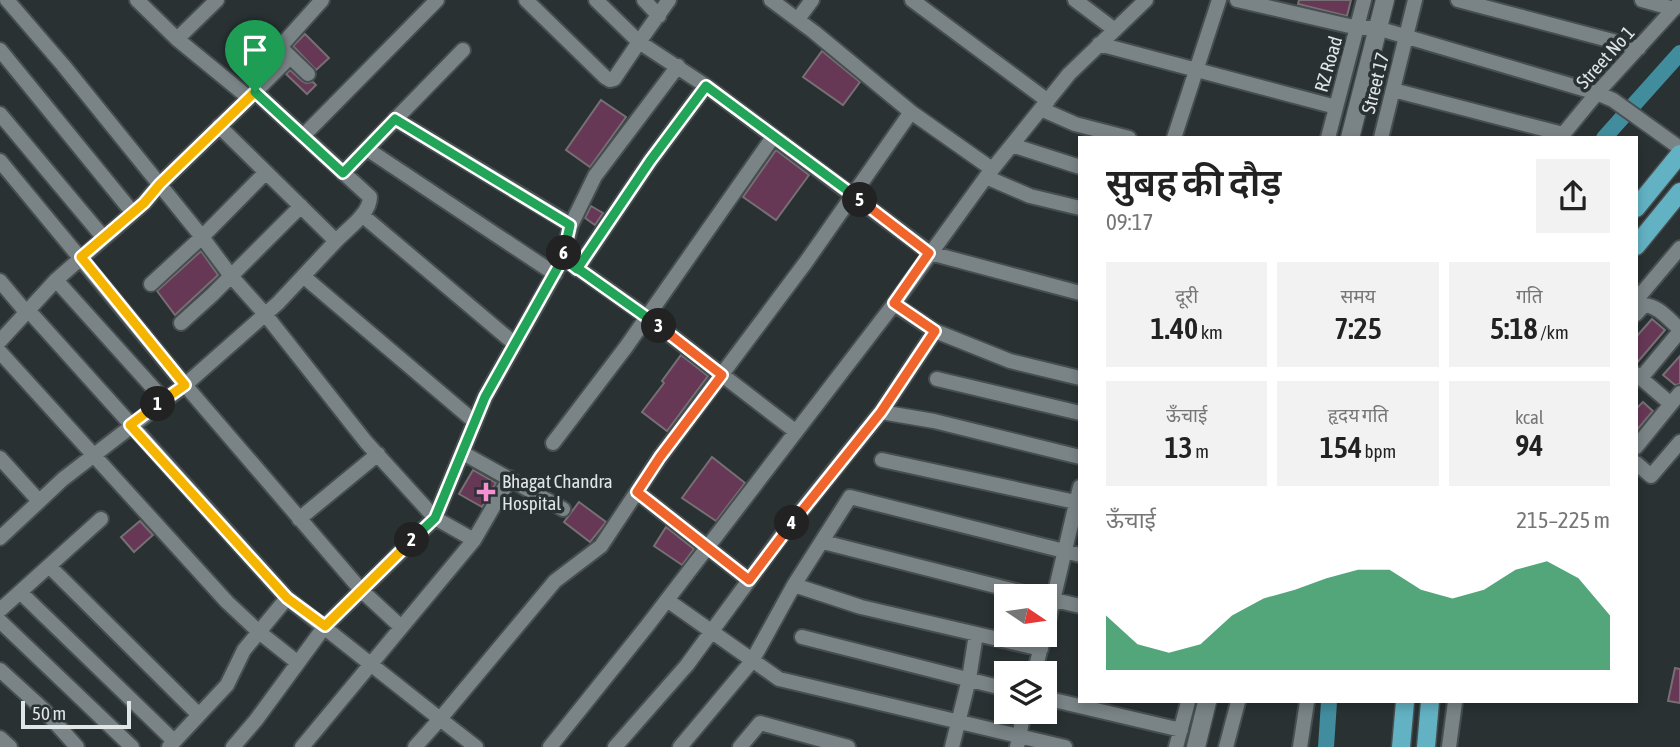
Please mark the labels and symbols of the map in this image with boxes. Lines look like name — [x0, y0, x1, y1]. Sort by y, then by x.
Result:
pin — [225, 20, 285, 92]
street label: Street No 1 — [1571, 21, 1639, 93]
street label: RZ Road — [1310, 34, 1346, 94]
street label: Street 17 — [1357, 50, 1393, 116]
pin: 5 — [842, 182, 878, 218]
pin: 6 — [546, 236, 582, 270]
pin: 3 — [642, 308, 676, 344]
pin: 1 — [140, 386, 176, 422]
place label: Bhagat Chandra Hospital — [502, 470, 613, 514]
marker: Bhagat Chandra Hospital — [476, 482, 496, 502]
pin: 4 — [774, 505, 810, 540]
pin: 2 — [394, 522, 430, 558]
north arrow — [994, 584, 1057, 648]
scale bar — [21, 698, 131, 730]

